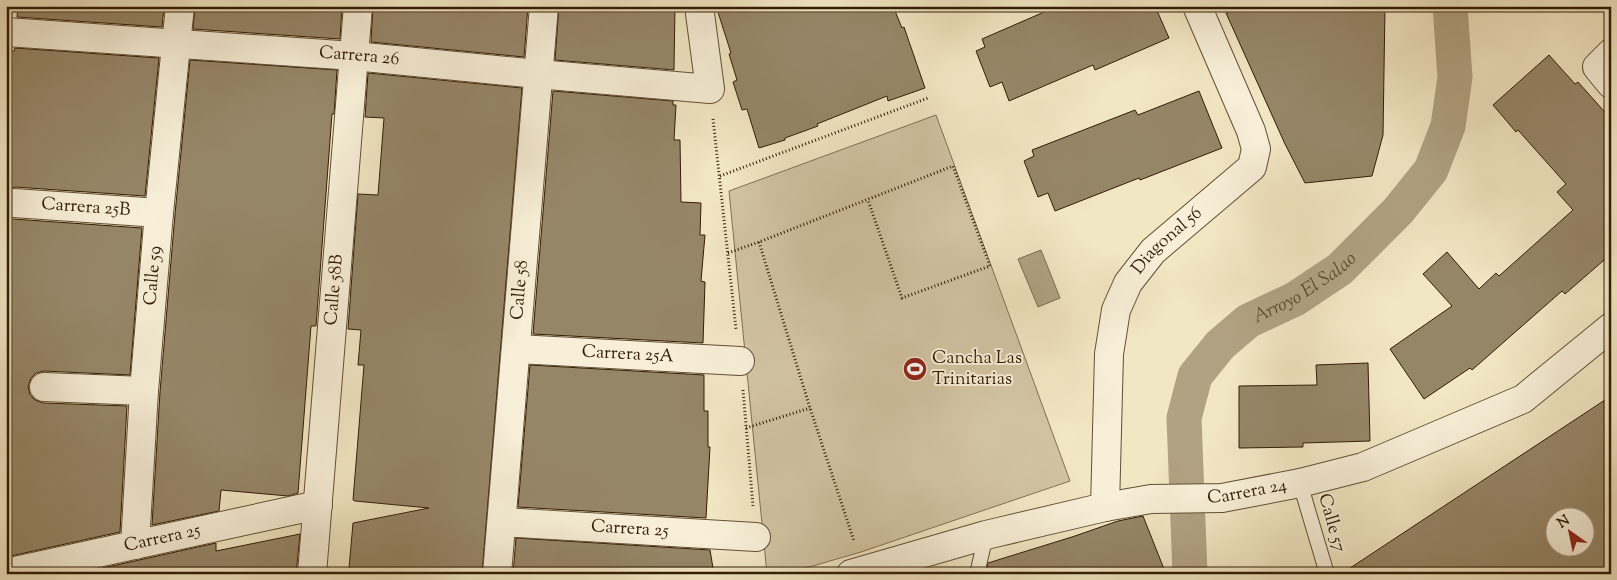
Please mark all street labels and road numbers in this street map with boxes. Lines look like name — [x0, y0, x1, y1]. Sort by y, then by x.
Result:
street label: Carrera 26 — [318, 41, 401, 73]
street label: Carrera 25B — [41, 192, 131, 224]
street label: Diagonal 56 — [1126, 201, 1208, 280]
street label: Calle 59 — [138, 245, 169, 306]
street label: Calle 58B — [319, 253, 351, 326]
street label: Calle 58 — [505, 259, 536, 321]
street label: Carrera 25A — [581, 340, 675, 370]
street label: Carrera 24 — [1207, 473, 1289, 511]
street label: Calle 57 — [1310, 491, 1352, 555]
street label: Carrera 25 — [590, 514, 669, 545]
street label: Carrera 25 — [122, 518, 203, 560]

